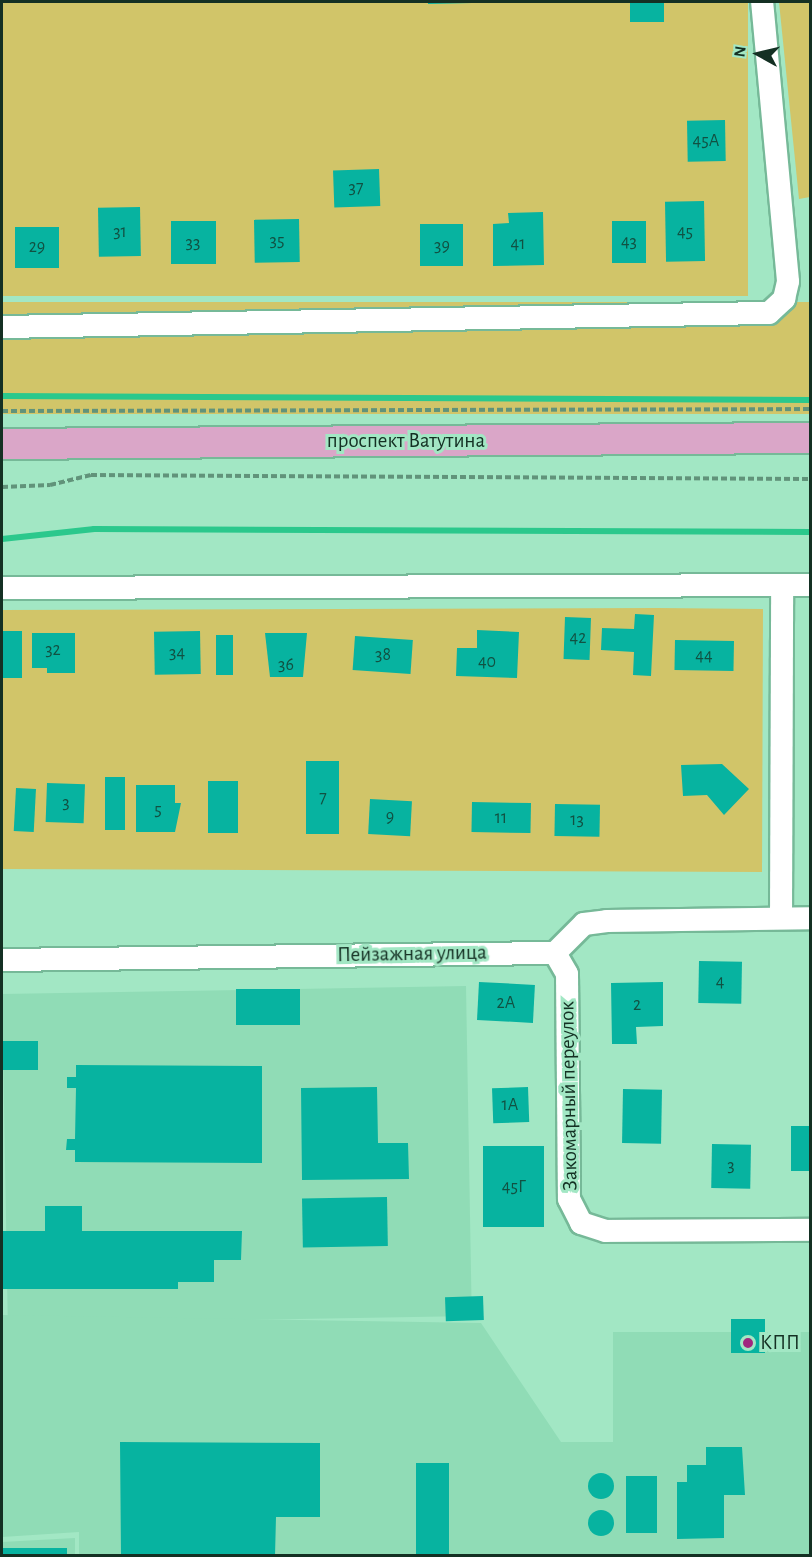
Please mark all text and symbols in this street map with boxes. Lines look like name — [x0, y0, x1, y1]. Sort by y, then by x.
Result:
north arrow — [728, 24, 788, 84]
text: N — [731, 45, 749, 58]
house number: 45А — [693, 130, 719, 152]
house number: 37 — [349, 177, 363, 199]
house number: 31 — [113, 221, 127, 243]
house number: 45 — [677, 221, 693, 243]
house number: 35 — [270, 230, 284, 252]
house number: 43 — [621, 231, 637, 253]
house number: 33 — [186, 232, 200, 254]
house number: 41 — [511, 233, 525, 255]
house number: 39 — [434, 235, 450, 257]
house number: 29 — [29, 236, 45, 258]
street label: проспект Ватутина — [327, 428, 485, 454]
house number: 42 — [570, 627, 586, 649]
house number: 32 — [45, 639, 61, 661]
house number: 34 — [169, 642, 185, 664]
house number: 38 — [375, 644, 391, 666]
house number: 44 — [695, 645, 713, 667]
house number: 40 — [478, 651, 496, 673]
house number: 36 — [278, 654, 294, 676]
house number: 7 — [319, 787, 327, 809]
house number: 3 — [62, 792, 70, 814]
house number: 5 — [154, 799, 162, 821]
house number: 9 — [386, 806, 394, 828]
house number: 11 — [495, 807, 507, 829]
house number: 13 — [570, 809, 584, 831]
street label: Пейзажная улица — [337, 940, 487, 968]
house number: 4 — [716, 971, 724, 993]
house number: 2А — [497, 992, 515, 1014]
house number: 2 — [633, 994, 641, 1016]
street label: Закомарный переулок — [555, 1001, 583, 1191]
house number: 1А — [502, 1094, 518, 1116]
house number: 3 — [727, 1155, 735, 1177]
house number: 45Г — [502, 1176, 526, 1198]
place label: КПП — [760, 1330, 800, 1356]
marker: КПП — [741, 1336, 755, 1350]

